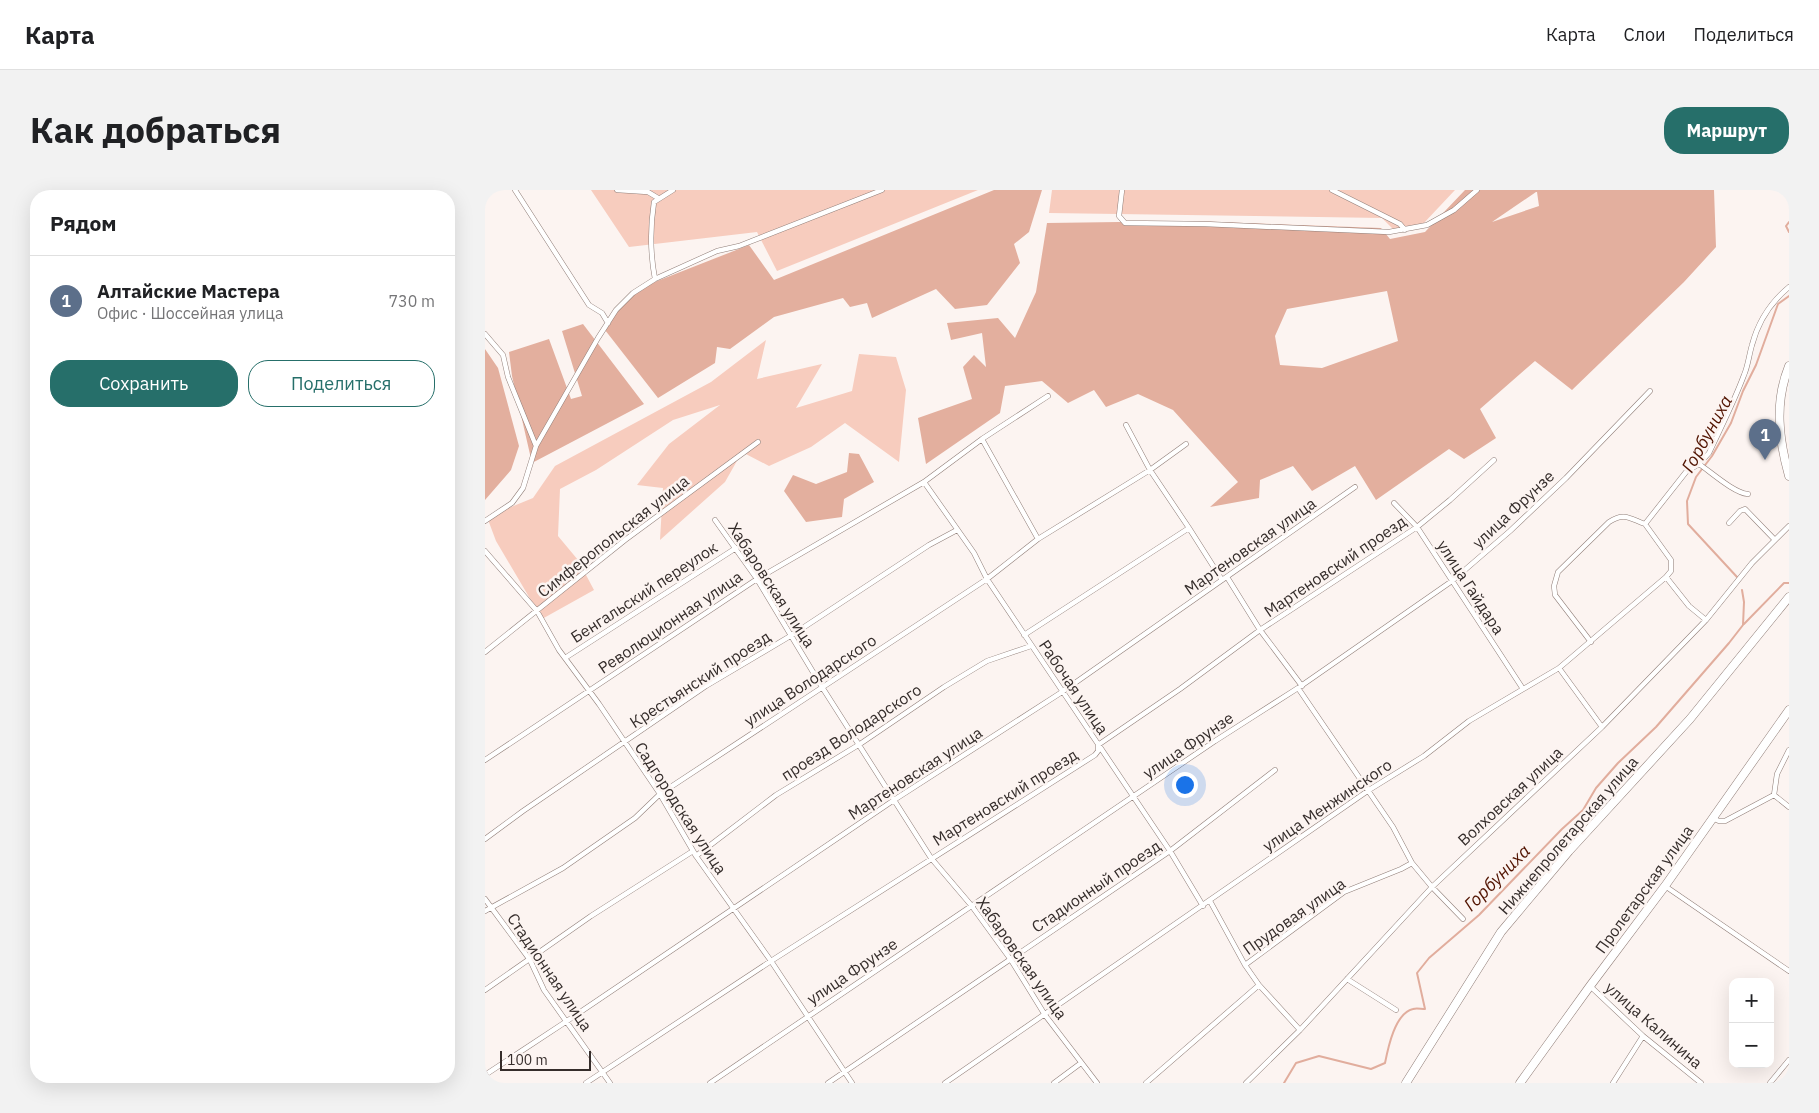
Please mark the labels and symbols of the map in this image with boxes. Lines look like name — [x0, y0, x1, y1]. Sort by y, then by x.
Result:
water label: Горбуниха — [1676, 391, 1737, 477]
pin: 1 — [1749, 419, 1781, 460]
street label: улица Фрунзе — [1468, 466, 1558, 552]
street label: Симферопольская улица — [533, 470, 693, 601]
street label: Мартеновская улица — [1180, 493, 1320, 599]
street label: Мартеновский проезд — [1260, 511, 1410, 621]
street label: Хабаровская улица — [724, 519, 820, 652]
street label: улица Гайдара — [1433, 536, 1509, 638]
street label: Бенгальский переулок — [567, 537, 721, 647]
street label: Революционная улица — [594, 566, 746, 678]
street label: Крестьянский проезд — [626, 626, 775, 732]
street label: улица Володарского — [740, 630, 880, 730]
street label: Рабочая улица — [1035, 636, 1113, 739]
street label: проезд Володарского — [777, 679, 925, 785]
street label: улица Фрунзе — [1139, 707, 1237, 783]
street label: Мартеновская улица — [844, 722, 986, 824]
street label: Садгородская улица — [631, 738, 731, 878]
street label: Волховская улица — [1453, 742, 1567, 850]
street label: Мартеновский проезд — [929, 744, 1082, 850]
street label: Нижнепролетарская улица — [1494, 751, 1643, 918]
street label: улица Менжинского — [1259, 754, 1395, 856]
your location — [1172, 772, 1198, 798]
street label: Пролетарская улица — [1591, 820, 1698, 957]
street label: Стадионный проезд — [1028, 835, 1165, 937]
water label: Горбуниха — [1458, 839, 1535, 916]
street label: Прудовая улица — [1239, 873, 1349, 959]
street label: Хабаровская улица — [972, 893, 1072, 1023]
street label: Стадионная улица — [503, 909, 597, 1035]
street label: улица Фрунзе — [803, 933, 901, 1009]
street label: улица Калинина — [1601, 977, 1707, 1073]
scale bar — [500, 1048, 591, 1071]

